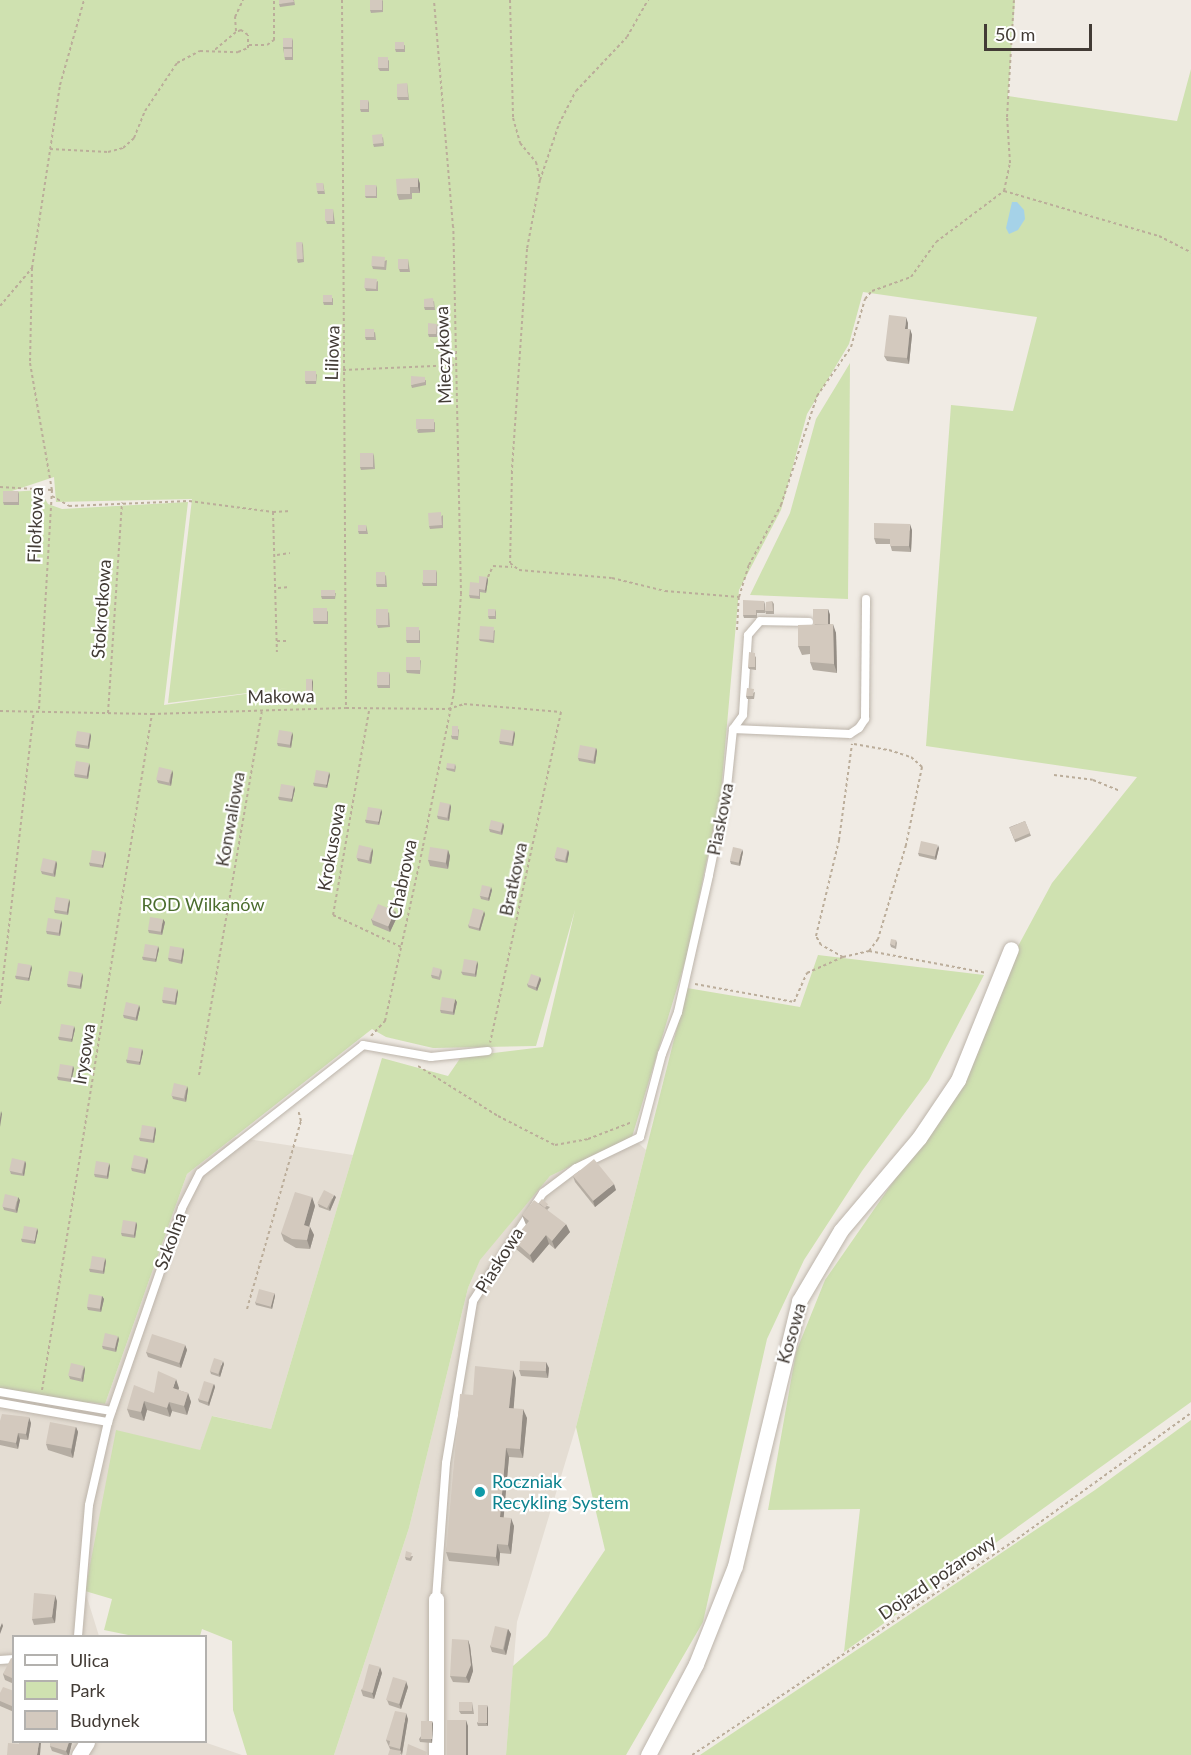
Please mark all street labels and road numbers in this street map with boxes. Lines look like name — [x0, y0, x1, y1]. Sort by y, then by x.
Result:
street label: Mieczykowa — [430, 306, 456, 404]
street label: Liliowa — [320, 325, 344, 381]
street label: Filołkowa — [23, 487, 47, 563]
street label: Stokrotkowa — [87, 559, 115, 659]
street label: Makowa — [247, 685, 315, 707]
street label: Konwaliowa — [211, 770, 249, 868]
street label: Piaskowa — [702, 781, 738, 857]
street label: Krokusowa — [313, 802, 349, 892]
street label: Chabrowa — [383, 837, 421, 921]
street label: Bratkowa — [495, 840, 531, 918]
street label: Irysowa — [69, 1022, 99, 1086]
street label: Szkolna — [150, 1209, 190, 1273]
street label: Piaskowa — [470, 1223, 528, 1297]
street label: Kosowa — [772, 1300, 810, 1366]
street label: Dojazd pożarowy — [874, 1530, 1000, 1624]

